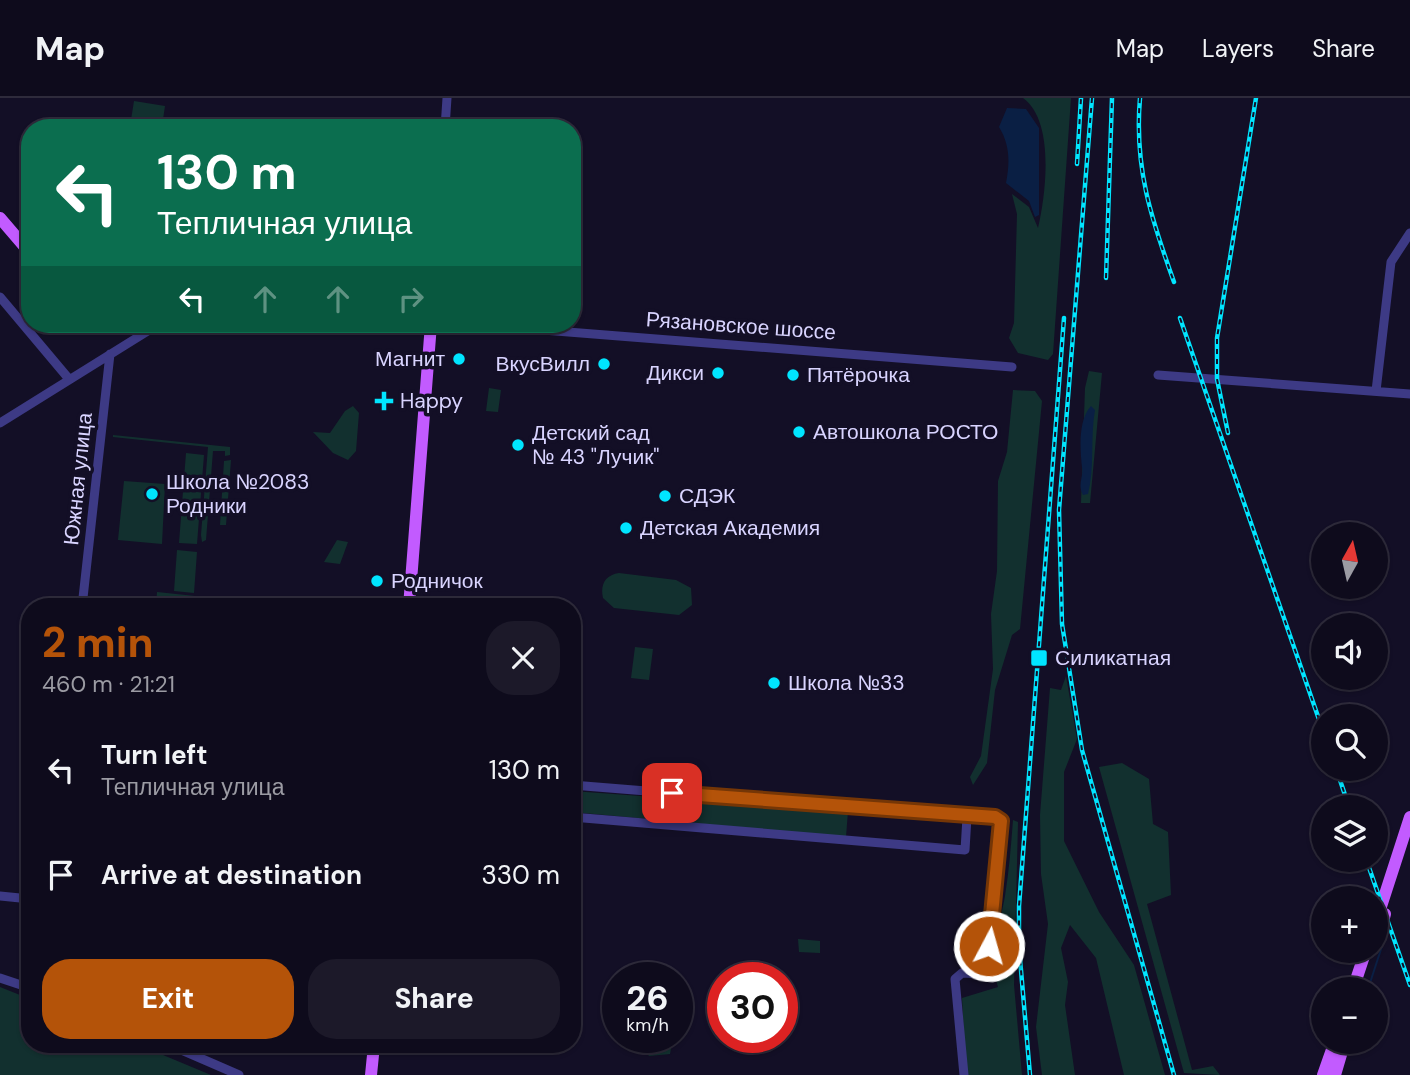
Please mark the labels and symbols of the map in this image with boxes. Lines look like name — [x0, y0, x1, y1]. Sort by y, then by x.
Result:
street label: Рязановское шоссе — [645, 305, 837, 347]
place label: Магнит — [375, 345, 445, 373]
place label: ВкусВилл — [496, 350, 590, 378]
marker: Магнит — [451, 351, 467, 367]
marker: ВкусВилл — [596, 356, 612, 372]
place label: Дикси — [646, 359, 704, 387]
place label: Пятёрочка — [807, 361, 910, 389]
marker: Дикси — [710, 365, 726, 381]
marker: Пятёрочка — [785, 367, 801, 383]
place label: Happy — [400, 387, 463, 415]
marker: Happy — [374, 391, 394, 411]
street label: Южная улица — [57, 411, 99, 547]
place label: Автошкола РОСТО — [813, 418, 998, 446]
place label: Детский сад № 43 "Лучик" — [532, 419, 659, 471]
marker: Автошкола РОСТО — [791, 424, 807, 440]
marker: Детский сад № 43 "Лучик" — [510, 437, 526, 453]
place label: Школа №2083 Родники — [166, 468, 309, 520]
place label: СДЭК — [679, 482, 736, 510]
marker: Школа №2083 Родники — [144, 486, 160, 502]
marker: СДЭК — [657, 488, 673, 504]
place label: Детская Академия — [640, 514, 820, 542]
marker: Детская Академия — [618, 520, 634, 536]
north arrow — [1311, 522, 1388, 598]
place label: Родничок — [391, 567, 484, 595]
marker: Родничок — [369, 573, 385, 589]
place label: Силикатная — [1055, 644, 1171, 672]
marker: Силикатная — [1029, 648, 1049, 668]
place label: Школа №33 — [788, 669, 905, 697]
marker: Школа №33 — [766, 675, 782, 691]
pin — [642, 763, 702, 823]
position arrow — [952, 909, 1026, 983]
speed limit sign: 30 — [707, 962, 798, 1053]

